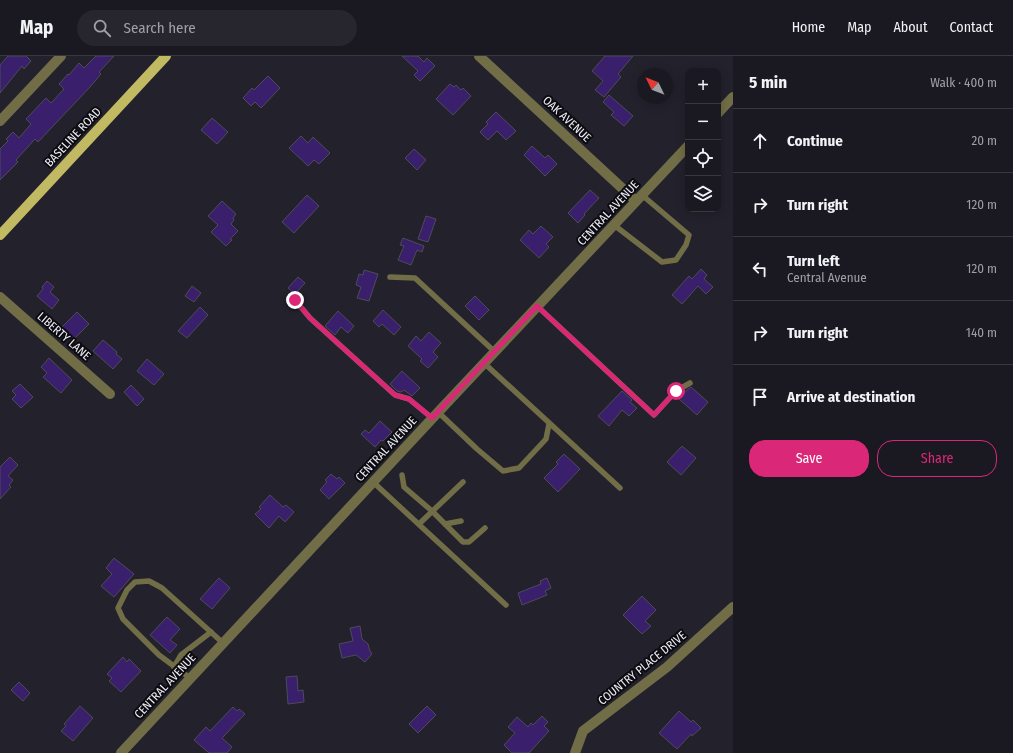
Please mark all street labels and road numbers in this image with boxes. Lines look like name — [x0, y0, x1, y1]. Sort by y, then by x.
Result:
street label: OAK AVENUE — [540, 93, 594, 145]
street label: BASELINE ROAD — [42, 105, 104, 169]
street label: CENTRAL AVENUE — [574, 177, 642, 248]
street label: LIBERTY LANE — [35, 309, 94, 363]
street label: CENTRAL AVENUE — [352, 413, 420, 484]
street label: COUNTRY PLACE DRIVE — [595, 628, 689, 708]
street label: CENTRAL AVENUE — [131, 650, 199, 721]

